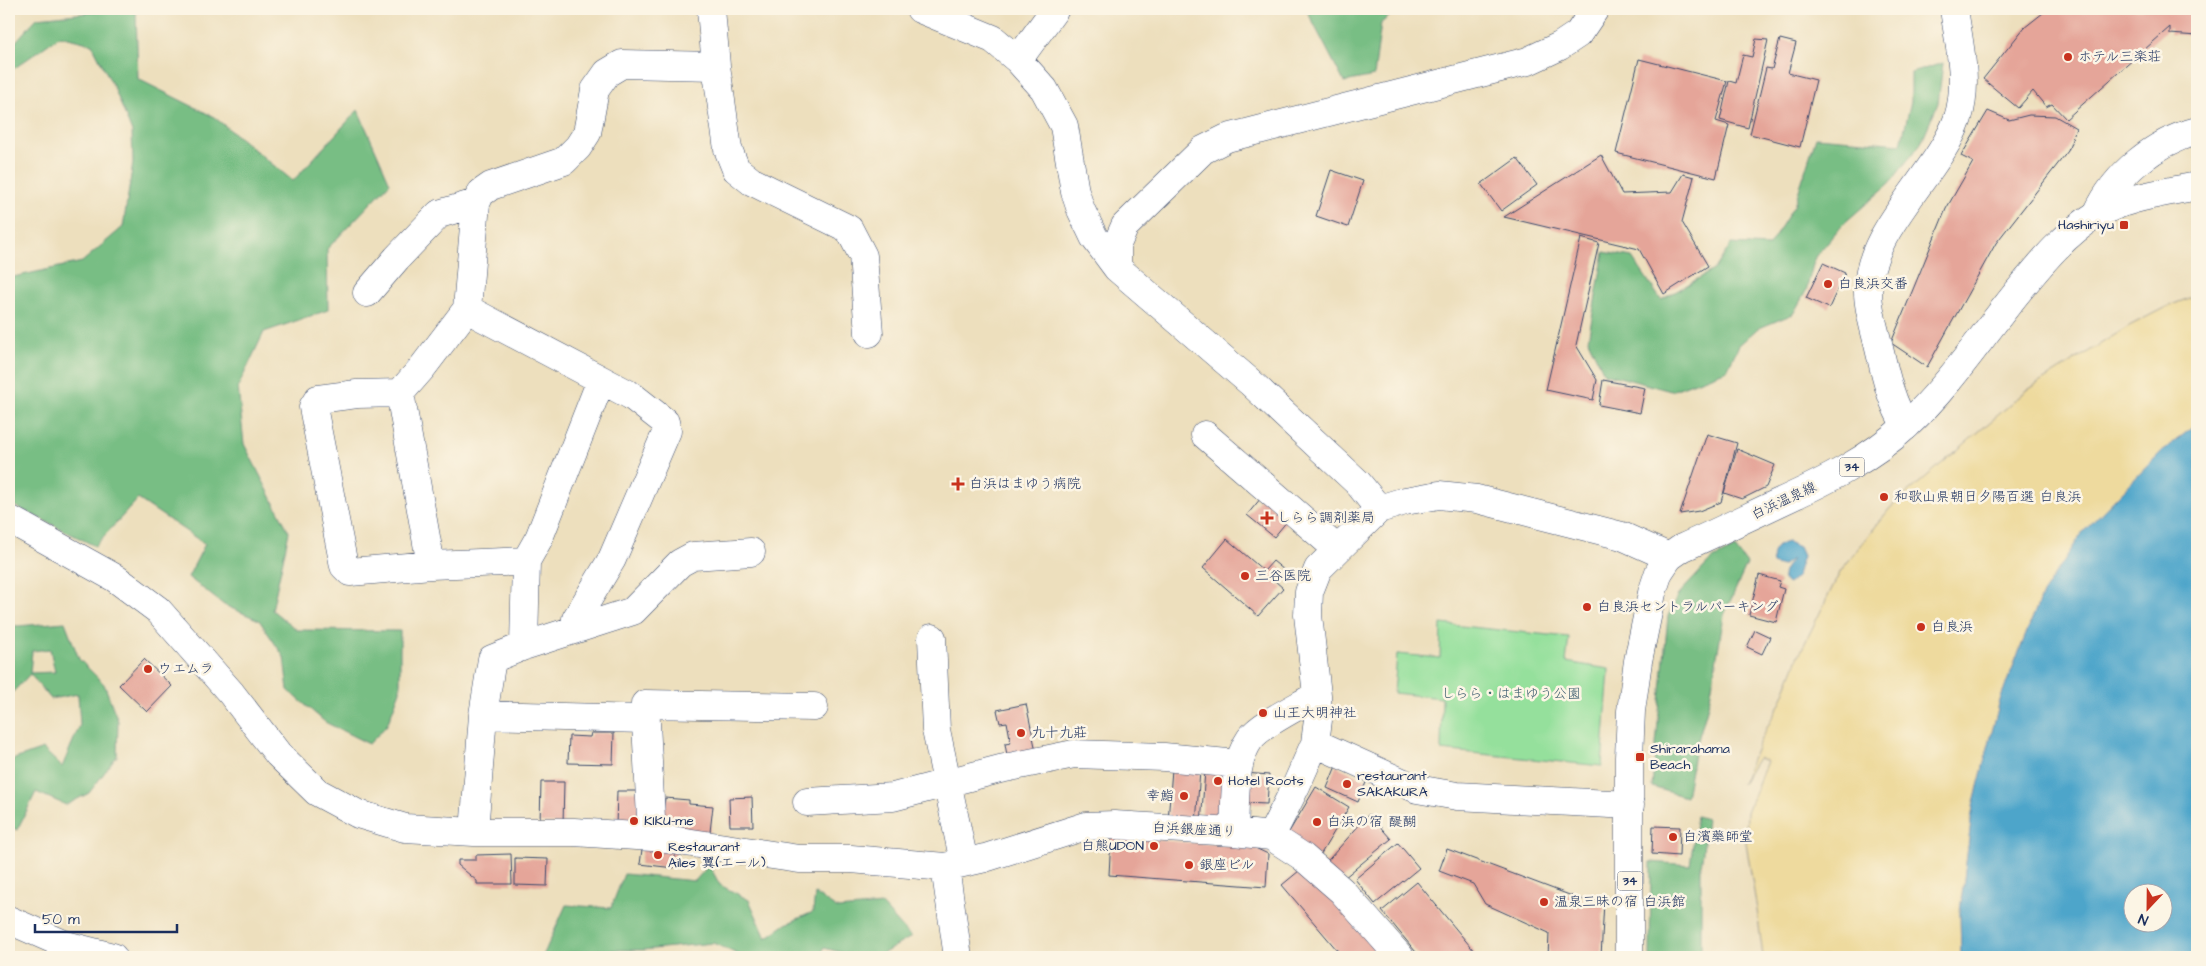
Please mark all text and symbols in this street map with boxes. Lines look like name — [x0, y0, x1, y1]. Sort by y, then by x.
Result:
place label: ホテル三楽荘 — [2078, 47, 2161, 67]
marker: ホテル三楽荘 — [2062, 51, 2074, 63]
place label: Hashiriyu — [2058, 215, 2114, 235]
marker: Hashiriyu — [2118, 219, 2130, 231]
place label: 白良浜交番 — [1838, 274, 1908, 294]
marker: 白良浜交番 — [1822, 278, 1834, 290]
road number: 34 — [1840, 458, 1864, 477]
place label: 白浜はまゆう病院 — [969, 474, 1081, 494]
marker: 白浜はまゆう病院 — [951, 477, 965, 491]
street label: 白浜温泉線 — [1748, 477, 1820, 525]
place label: 和歌山県朝日夕陽百選 白良浜 — [1894, 487, 2082, 507]
marker: 和歌山県朝日夕陽百選 白良浜 — [1878, 491, 1890, 503]
place label: しらら調剤薬局 — [1277, 508, 1375, 528]
marker: しらら調剤薬局 — [1261, 512, 1273, 524]
place label: 三谷医院 — [1255, 566, 1311, 586]
marker: 三谷医院 — [1239, 570, 1251, 582]
place label: 白良浜セントラルパーキング — [1597, 597, 1778, 617]
marker: 白良浜セントラルパーキング — [1581, 601, 1593, 613]
place label: 白良浜 — [1931, 617, 1973, 637]
marker: 白良浜 — [1915, 621, 1927, 633]
place label: ウエムラ — [158, 659, 214, 679]
marker: ウエムラ — [142, 663, 154, 675]
park label: しらら・はまゆう公園 — [1441, 684, 1581, 704]
place label: 山王大明神社 — [1273, 703, 1357, 723]
marker: 山王大明神社 — [1257, 707, 1269, 719]
place label: 九十九莊 — [1031, 723, 1087, 743]
marker: 九十九莊 — [1015, 727, 1027, 739]
place label: Shirarahama Beach — [1650, 739, 1730, 775]
marker: Shirarahama Beach — [1634, 751, 1646, 763]
place label: restaurant SAKAKURA — [1357, 766, 1428, 802]
place label: Hotel Roots — [1228, 771, 1304, 791]
marker: Hotel Roots — [1212, 775, 1224, 787]
marker: restaurant SAKAKURA — [1341, 778, 1353, 790]
place label: 幸鮨 — [1146, 786, 1174, 806]
marker: 幸鮨 — [1178, 790, 1190, 802]
place label: KIKU-me — [644, 811, 694, 831]
place label: 白浜の宿 醍醐 — [1327, 812, 1417, 832]
marker: KIKU-me — [628, 815, 640, 827]
marker: 白浜の宿 醍醐 — [1311, 816, 1323, 828]
street label: 白浜銀座通り — [1152, 818, 1236, 842]
place label: 白濱藥師堂 — [1683, 827, 1753, 847]
marker: 白濱藥師堂 — [1667, 831, 1679, 843]
place label: 白熊UDON — [1081, 836, 1144, 856]
place label: Restaurant Ailes 翼(エール) — [668, 837, 766, 873]
marker: 白熊UDON — [1148, 840, 1160, 852]
marker: Restaurant Ailes 翼(エール) — [652, 849, 664, 861]
place label: 銀座ビル — [1199, 855, 1255, 875]
marker: 銀座ビル — [1183, 859, 1195, 871]
road number: 34 — [1618, 871, 1642, 890]
north arrow — [2124, 884, 2174, 934]
place label: 温泉三昧の宿 白浜館 — [1554, 892, 1686, 912]
marker: 温泉三昧の宿 白浜館 — [1538, 896, 1550, 908]
scale bar — [35, 901, 178, 933]
text: N — [2135, 908, 2151, 930]
text: 50 m — [42, 909, 80, 930]

